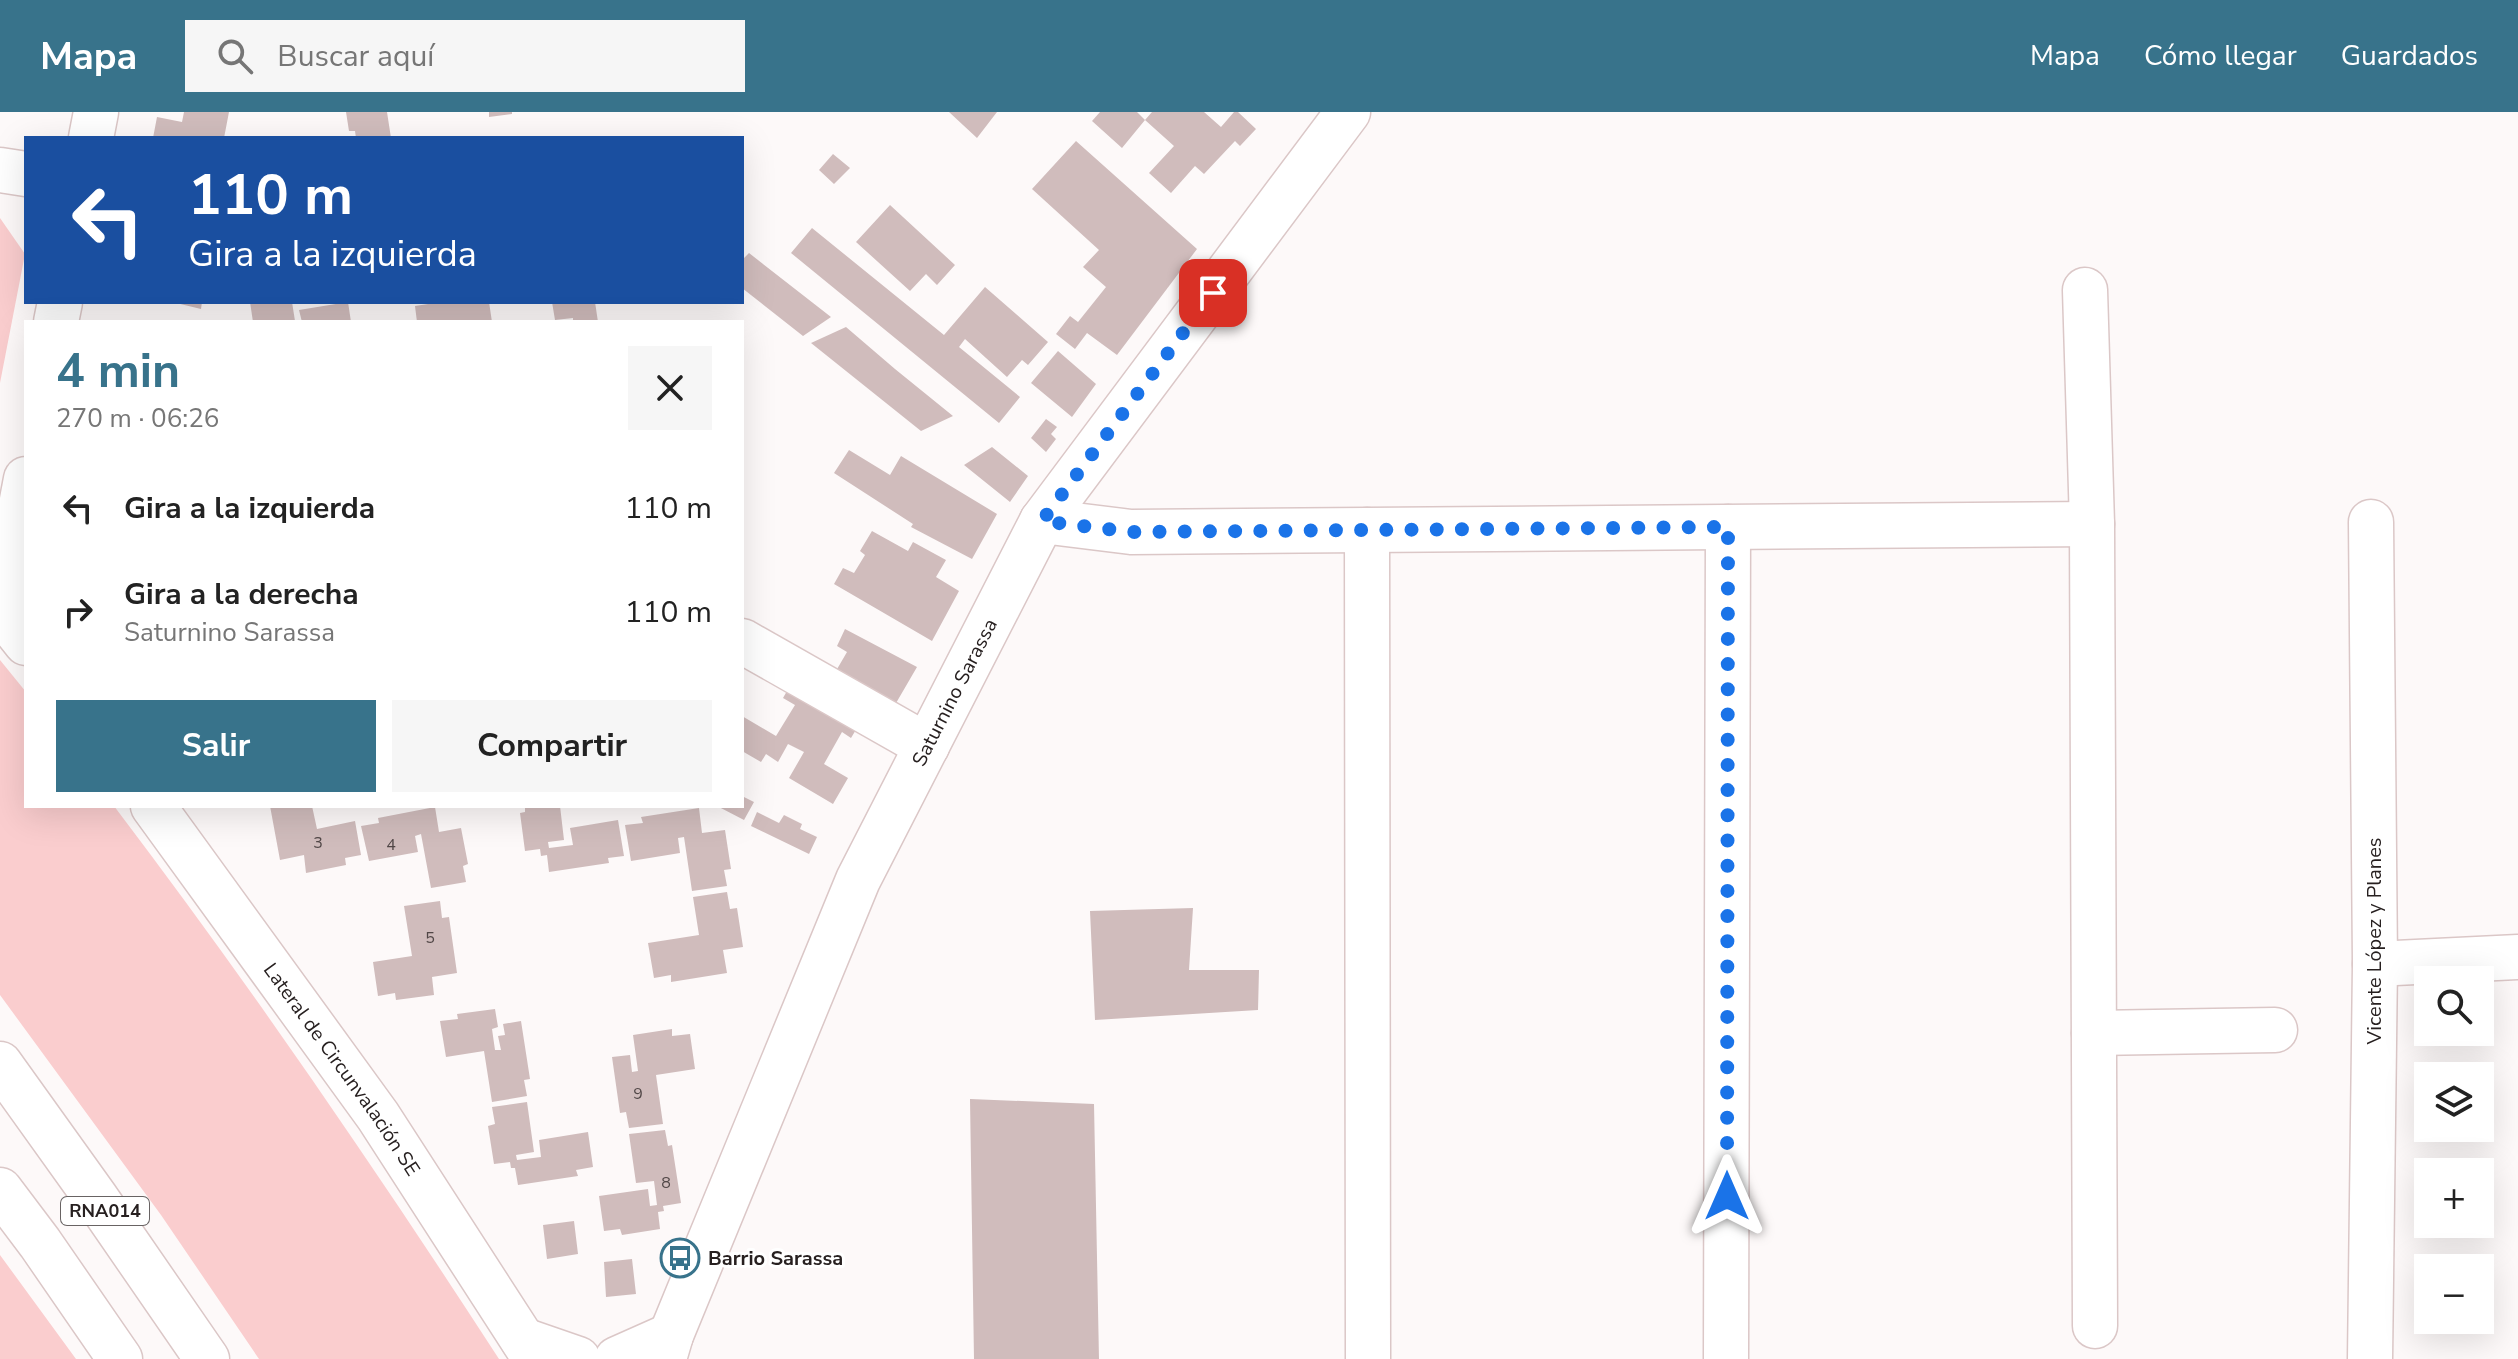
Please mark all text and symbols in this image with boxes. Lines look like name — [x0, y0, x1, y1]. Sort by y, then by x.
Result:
search box — [185, 20, 745, 92]
text: Mapa — [40, 31, 137, 82]
icon: search — [213, 34, 257, 78]
text: Buscar aquí — [277, 36, 434, 77]
text: Mapa — [2030, 37, 2100, 75]
text: Cómo llegar — [2144, 37, 2297, 75]
text: Guardados — [2341, 37, 2478, 75]
text: 110 m — [188, 157, 353, 234]
icon: left — [56, 168, 160, 272]
text: Gira a la izquierda — [188, 230, 477, 279]
pin — [1179, 259, 1247, 327]
icon: arrive — [1191, 271, 1235, 315]
text: 4 min — [56, 338, 180, 404]
button: close — [628, 346, 712, 430]
text: 270 m · 06:26 — [56, 401, 219, 436]
icon: left — [56, 486, 100, 530]
text: Gira a la izquierda — [124, 488, 375, 529]
text: 110 m — [625, 488, 712, 529]
text: Gira a la derecha — [124, 574, 359, 615]
icon: right — [56, 590, 100, 634]
text: 110 m — [625, 592, 712, 633]
street label: Saturnino Sarassa — [906, 614, 1004, 771]
text: Saturnino Sarassa — [124, 615, 335, 650]
button: Salir — [56, 700, 376, 792]
button: Compartir — [392, 700, 712, 792]
house number: 3 — [313, 832, 323, 854]
house number: 4 — [386, 834, 396, 856]
street label: Vicente López y Planes — [2361, 838, 2388, 1045]
house number: 5 — [425, 927, 435, 949]
street label: Lateral de Circunvalación SE — [257, 957, 426, 1181]
map controls — [2414, 966, 2494, 1334]
button: search — [2414, 966, 2494, 1046]
button: layers — [2414, 1062, 2494, 1142]
house number: 9 — [633, 1083, 643, 1105]
position arrow — [1685, 1154, 1769, 1238]
button: + — [2414, 1158, 2494, 1238]
house number: 8 — [661, 1172, 671, 1194]
road number: RNA014 — [61, 1197, 149, 1225]
bus stop icon: Barrio Sarassa — [659, 1237, 701, 1279]
place label: Barrio Sarassa — [708, 1245, 843, 1272]
button: − — [2414, 1254, 2494, 1334]

